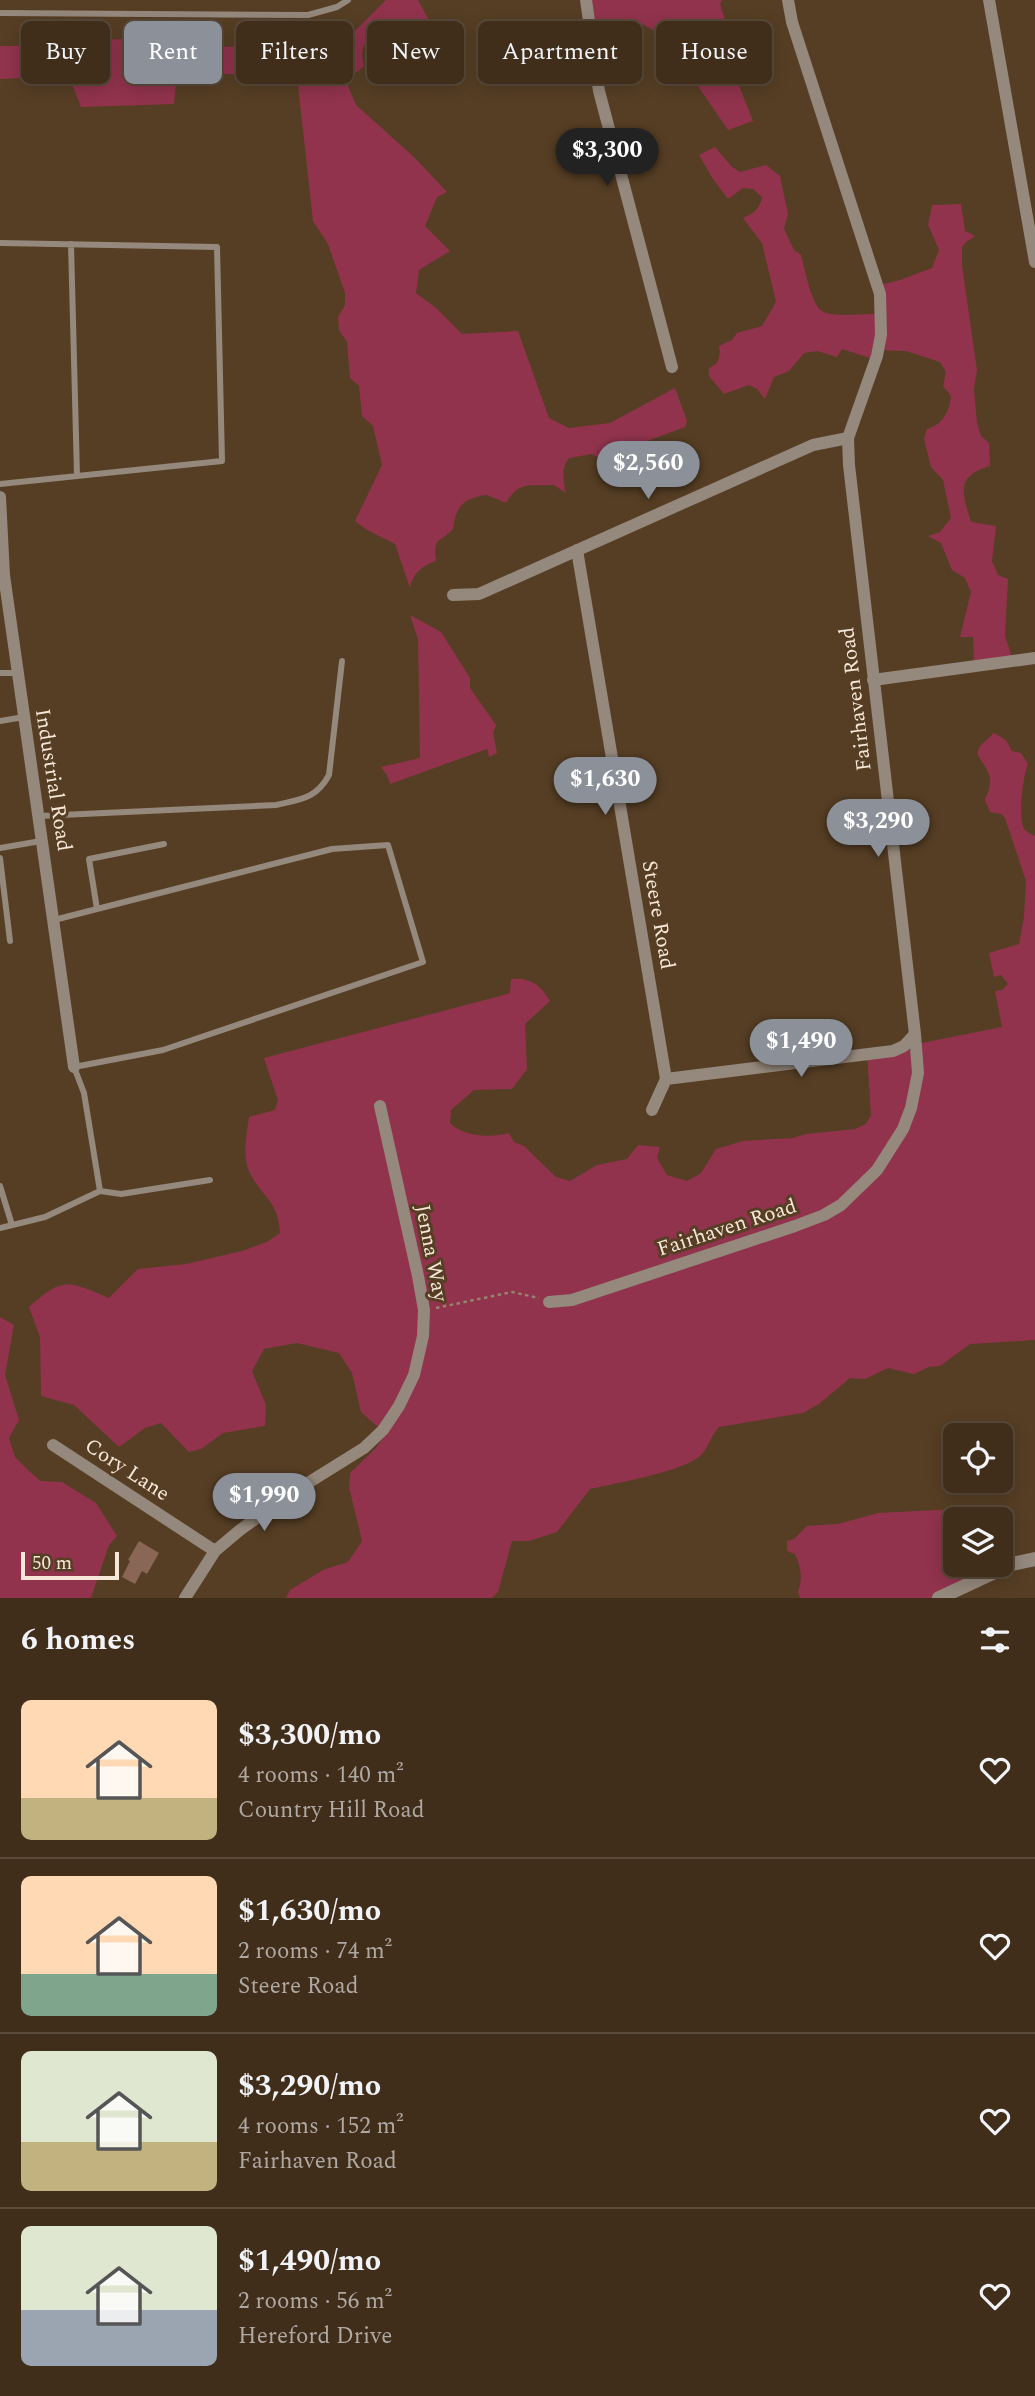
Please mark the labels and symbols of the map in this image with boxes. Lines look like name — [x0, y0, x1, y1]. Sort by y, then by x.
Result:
pin: $3,300 — [550, 128, 664, 188]
pin: $2,560 — [591, 442, 705, 501]
street label: Fairhaven Road — [831, 625, 881, 773]
street label: Industrial Road — [26, 706, 80, 854]
pin: $1,630 — [548, 758, 662, 817]
pin: $3,290 — [821, 800, 935, 859]
street label: Steere Road — [633, 858, 683, 972]
pin: $1,490 — [744, 1020, 858, 1079]
street label: Fairhaven Road — [653, 1190, 801, 1266]
street label: Jenna Way — [406, 1202, 456, 1305]
street label: Cory Lane — [78, 1430, 176, 1510]
pin: $1,990 — [207, 1474, 321, 1533]
scale bar — [21, 1549, 119, 1581]

